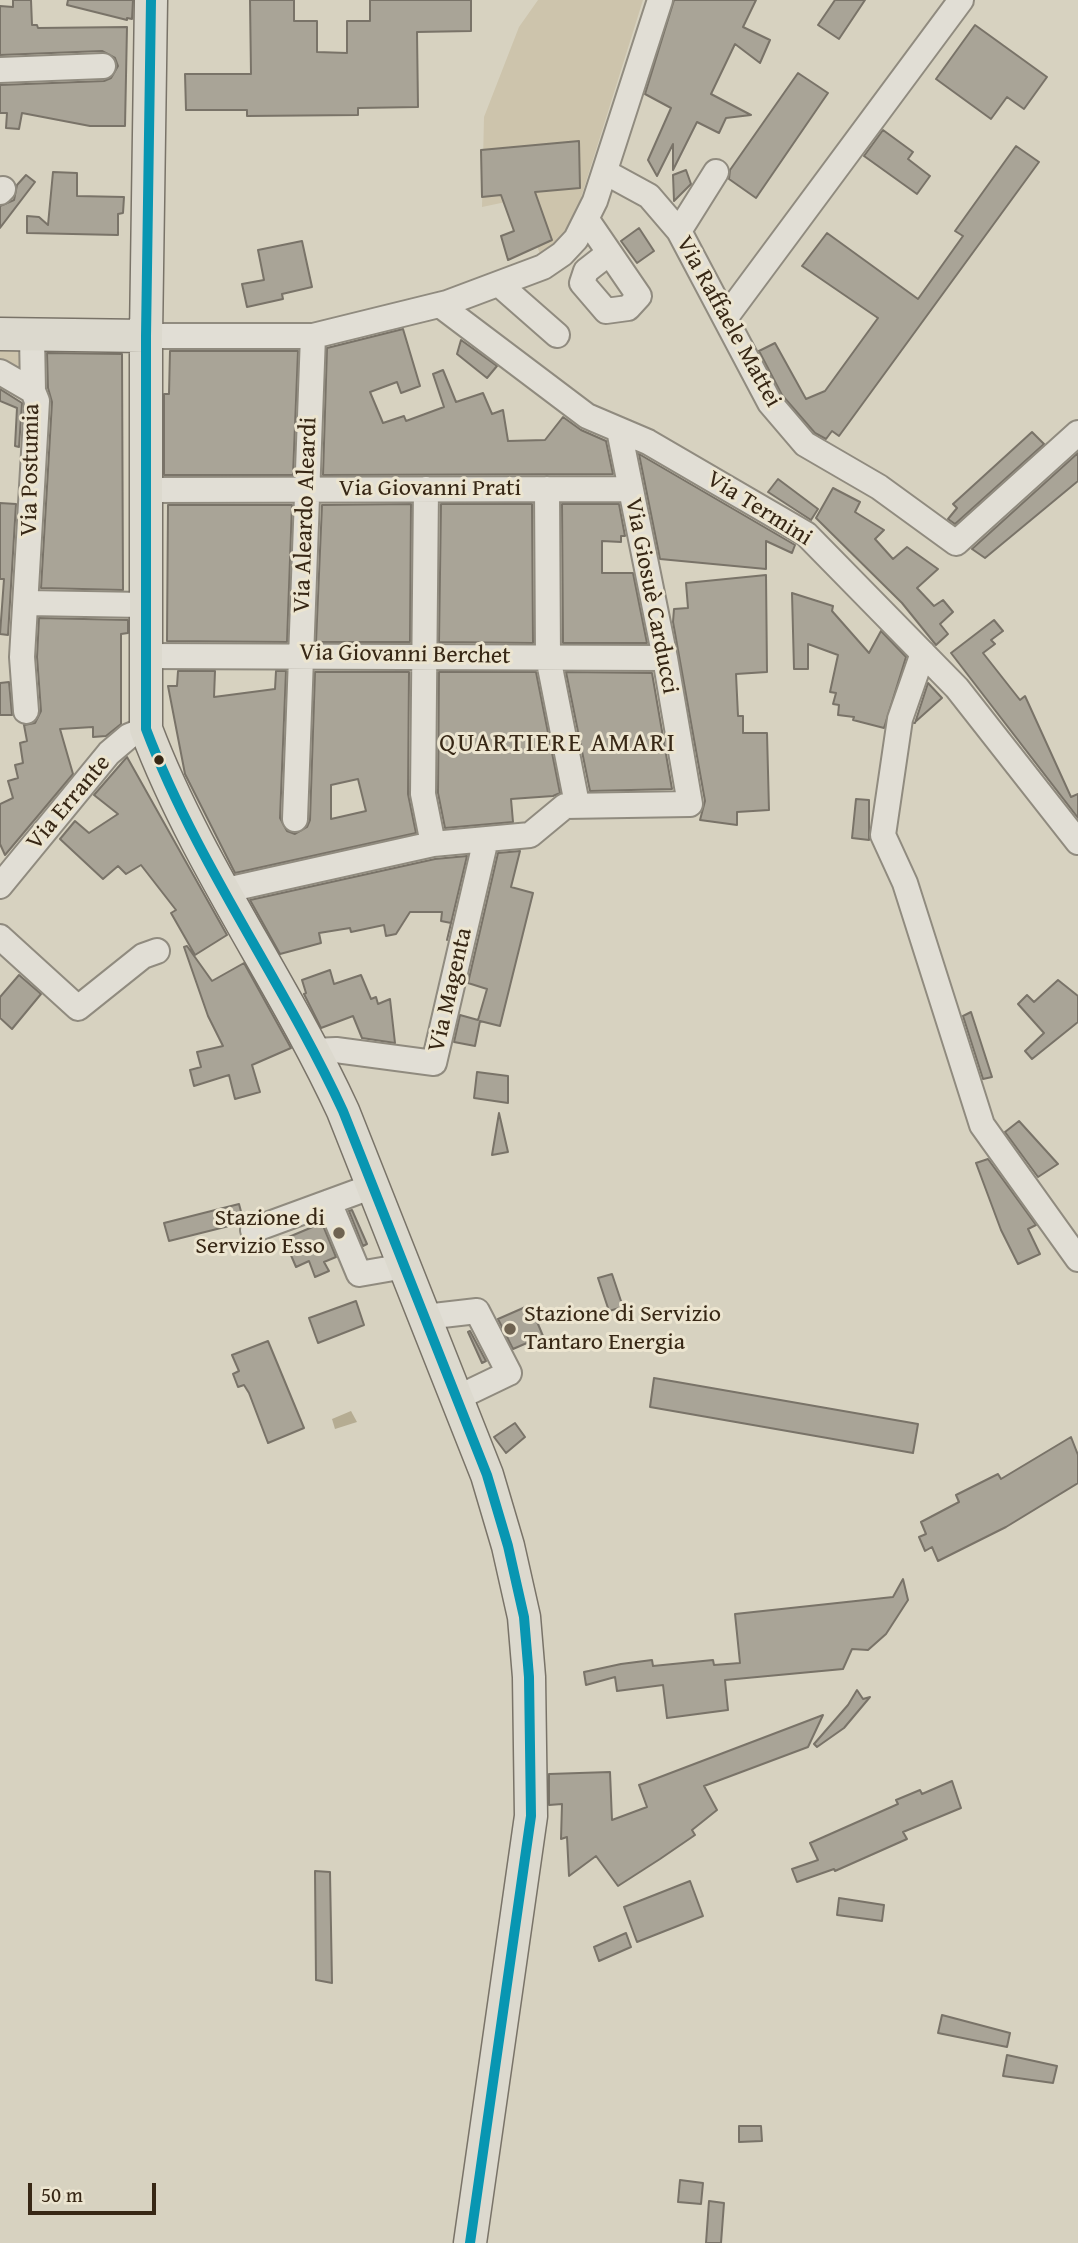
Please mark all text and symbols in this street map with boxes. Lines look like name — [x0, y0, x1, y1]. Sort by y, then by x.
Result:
street label: Via Raffaele Mattei — [669, 231, 787, 413]
street label: Via Postumia — [15, 403, 47, 537]
street label: Via Aleardo Aleardi — [288, 417, 324, 613]
street label: Via Termini — [701, 465, 817, 553]
street label: Via Giovanni Prati — [339, 475, 521, 503]
street label: Via Giosuè Carducci — [618, 496, 684, 696]
street label: Via Giovanni Berchet — [299, 639, 511, 671]
district label: QUARTIERE AMARI — [441, 728, 675, 760]
street label: Via Errante — [21, 750, 117, 856]
unlabelled marker — [152, 753, 166, 767]
street label: Via Magenta — [423, 925, 479, 1055]
place label: Stazione di Servizio Esso — [195, 1205, 325, 1261]
marker: Stazione di Servizio Esso — [331, 1225, 347, 1241]
place label: Stazione di Servizio Tantaro Energia — [524, 1301, 721, 1357]
marker: Stazione di Servizio Tantaro Energia — [502, 1321, 518, 1337]
scale bar — [32, 2170, 159, 2214]
text: 50 m — [41, 2179, 83, 2210]

